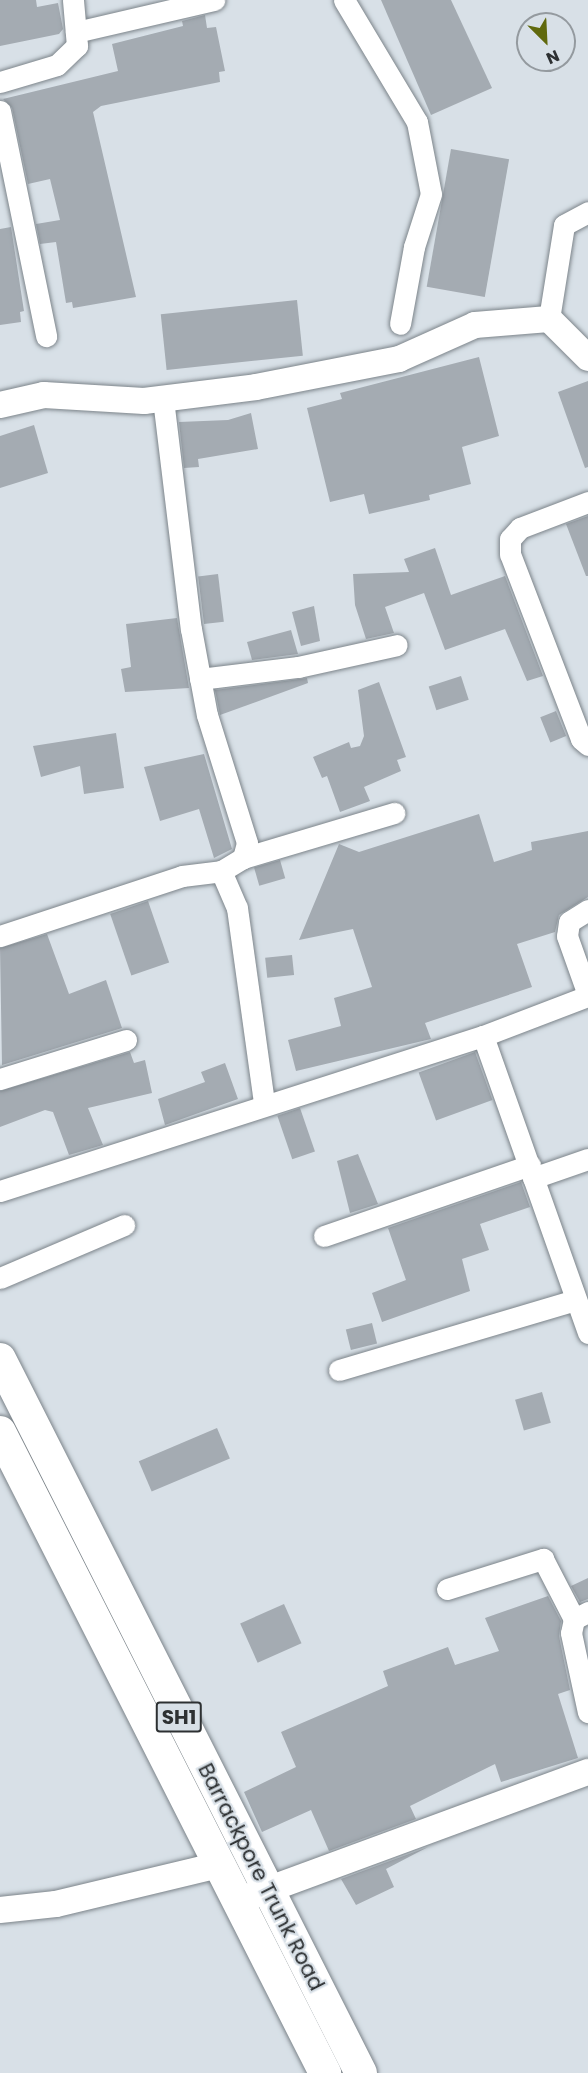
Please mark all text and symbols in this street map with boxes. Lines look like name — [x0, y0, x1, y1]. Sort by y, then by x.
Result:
north arrow — [516, 12, 576, 72]
text: N — [543, 44, 563, 70]
road number: SH1 — [155, 1700, 203, 1734]
street label: Barrackpore Trunk Road — [193, 1759, 329, 1995]

